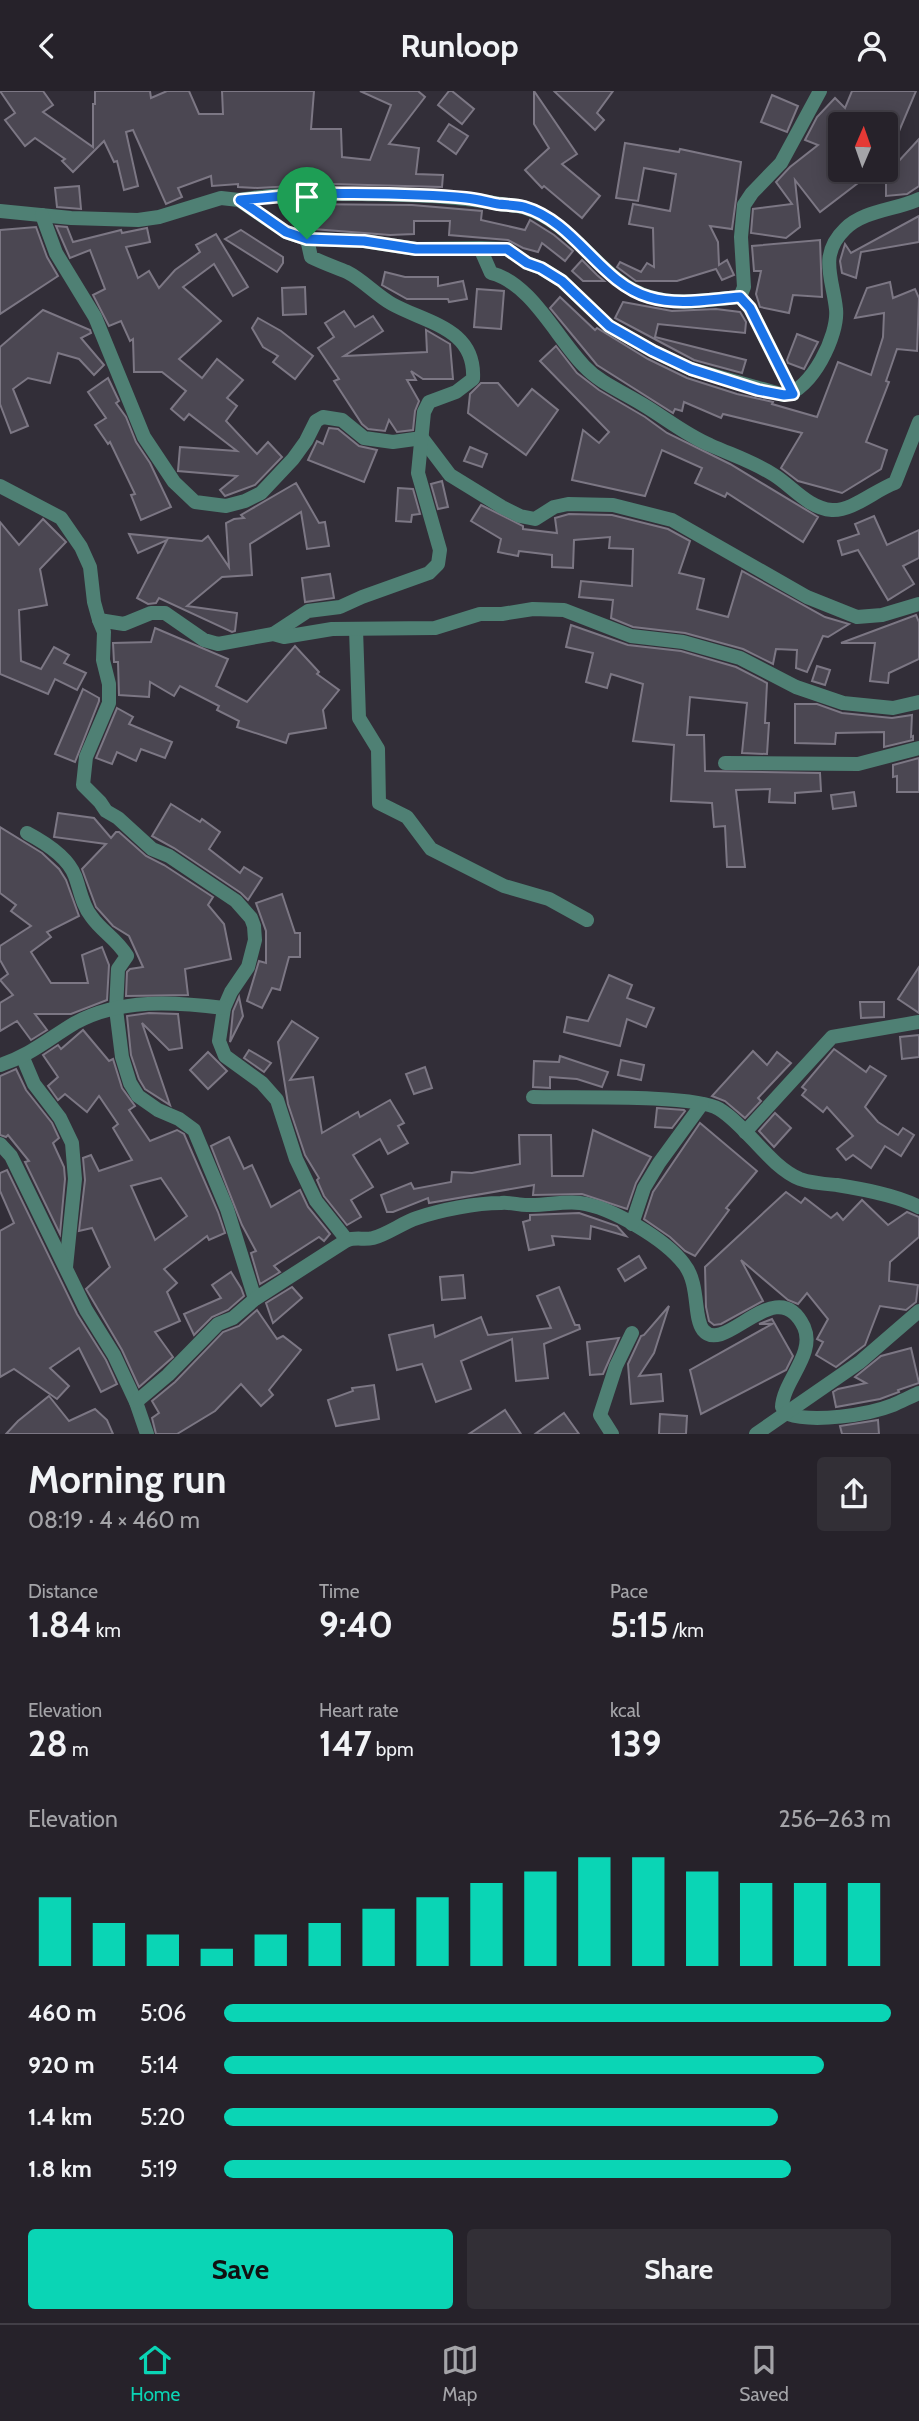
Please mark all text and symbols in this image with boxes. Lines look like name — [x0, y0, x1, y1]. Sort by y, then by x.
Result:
text: Runloop — [401, 26, 518, 65]
icon: back — [28, 27, 66, 65]
icon: person — [853, 27, 891, 65]
north arrow — [828, 112, 898, 182]
map controls — [828, 112, 898, 182]
pin — [277, 167, 337, 239]
icon: arrive — [288, 178, 326, 216]
text: Morning run — [28, 1456, 227, 1503]
button: share — [817, 1457, 891, 1531]
text: 08:19 · 4 × 460 m — [28, 1506, 200, 1534]
text: Distance — [28, 1580, 98, 1603]
text: Time — [319, 1580, 359, 1603]
text: Pace — [610, 1580, 648, 1603]
text: 1.84 — [28, 1603, 92, 1646]
text: 9:40 — [319, 1603, 393, 1646]
text: 5:15 — [610, 1603, 668, 1646]
text: km — [92, 1619, 121, 1642]
text: /km — [668, 1619, 704, 1642]
text: Elevation — [28, 1699, 102, 1722]
text: Heart rate — [319, 1699, 399, 1722]
text: kcal — [610, 1699, 640, 1722]
text: 28 — [28, 1722, 68, 1765]
text: 147 — [319, 1722, 372, 1765]
text: 139 — [610, 1722, 661, 1765]
text: m — [68, 1738, 89, 1761]
text: bpm — [372, 1738, 414, 1761]
text: Elevation — [28, 1805, 118, 1833]
text: 256–263 m — [778, 1805, 891, 1833]
text: 460 m — [28, 1999, 97, 2027]
text: 5:06 — [140, 1999, 186, 2027]
text: 920 m — [28, 2051, 95, 2079]
text: 5:14 — [140, 2051, 178, 2079]
text: 1.4 km — [28, 2103, 92, 2131]
text: 5:20 — [140, 2103, 185, 2131]
text: 1.8 km — [28, 2155, 92, 2183]
text: 5:19 — [140, 2155, 178, 2183]
button: Save — [28, 2229, 453, 2309]
button: Share — [467, 2229, 891, 2309]
tab: Home — [130, 2341, 180, 2406]
tab: Map — [441, 2341, 479, 2406]
tab: Saved — [739, 2341, 789, 2406]

